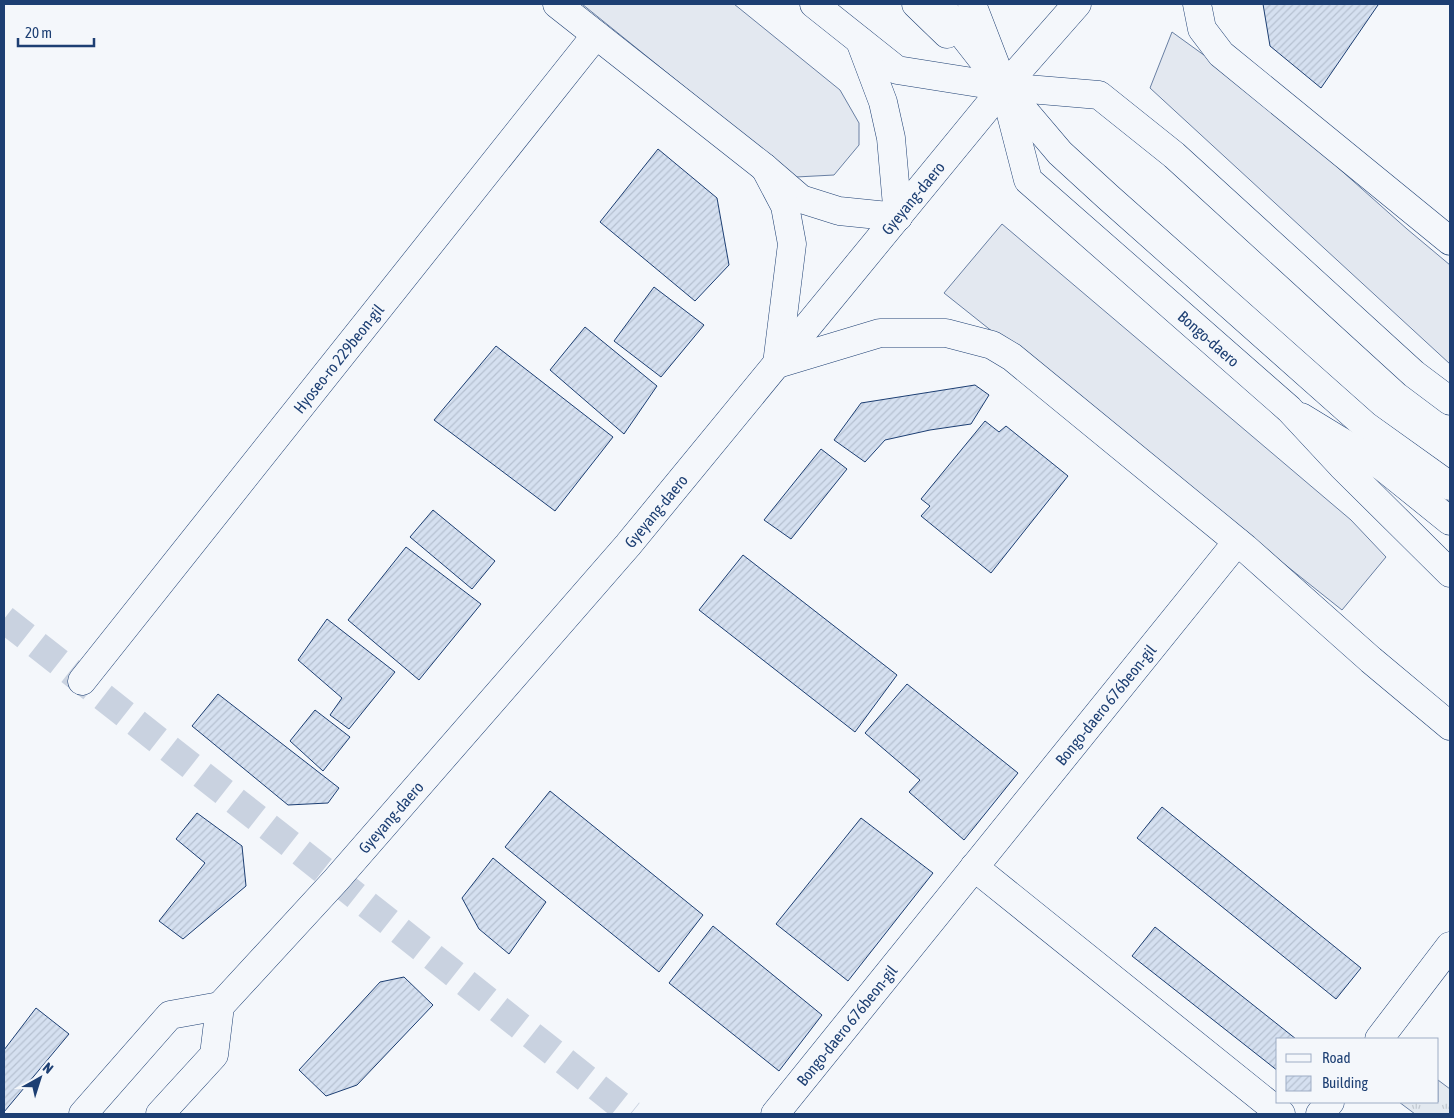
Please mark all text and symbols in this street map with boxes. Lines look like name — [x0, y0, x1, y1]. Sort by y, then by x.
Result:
scale bar — [18, 15, 94, 47]
text: 20 m — [25, 24, 52, 41]
street label: Gyeyang-daero — [878, 158, 948, 238]
street label: Hyoseo-ro 229beon-gil — [290, 300, 388, 416]
street label: Bongo-daero — [1174, 307, 1243, 370]
street label: Gyeyang-daero — [621, 471, 691, 551]
street label: Bongo-daero 676beon-gil — [1052, 640, 1160, 769]
street label: Gyeyang-daero — [355, 778, 427, 857]
street label: Bongo-daero 676beon-gil — [793, 961, 901, 1089]
legend — [1276, 1038, 1439, 1103]
text: Road — [1322, 1049, 1351, 1066]
north arrow — [15, 1053, 65, 1103]
text: N — [40, 1059, 56, 1077]
text: Building — [1322, 1074, 1368, 1091]

